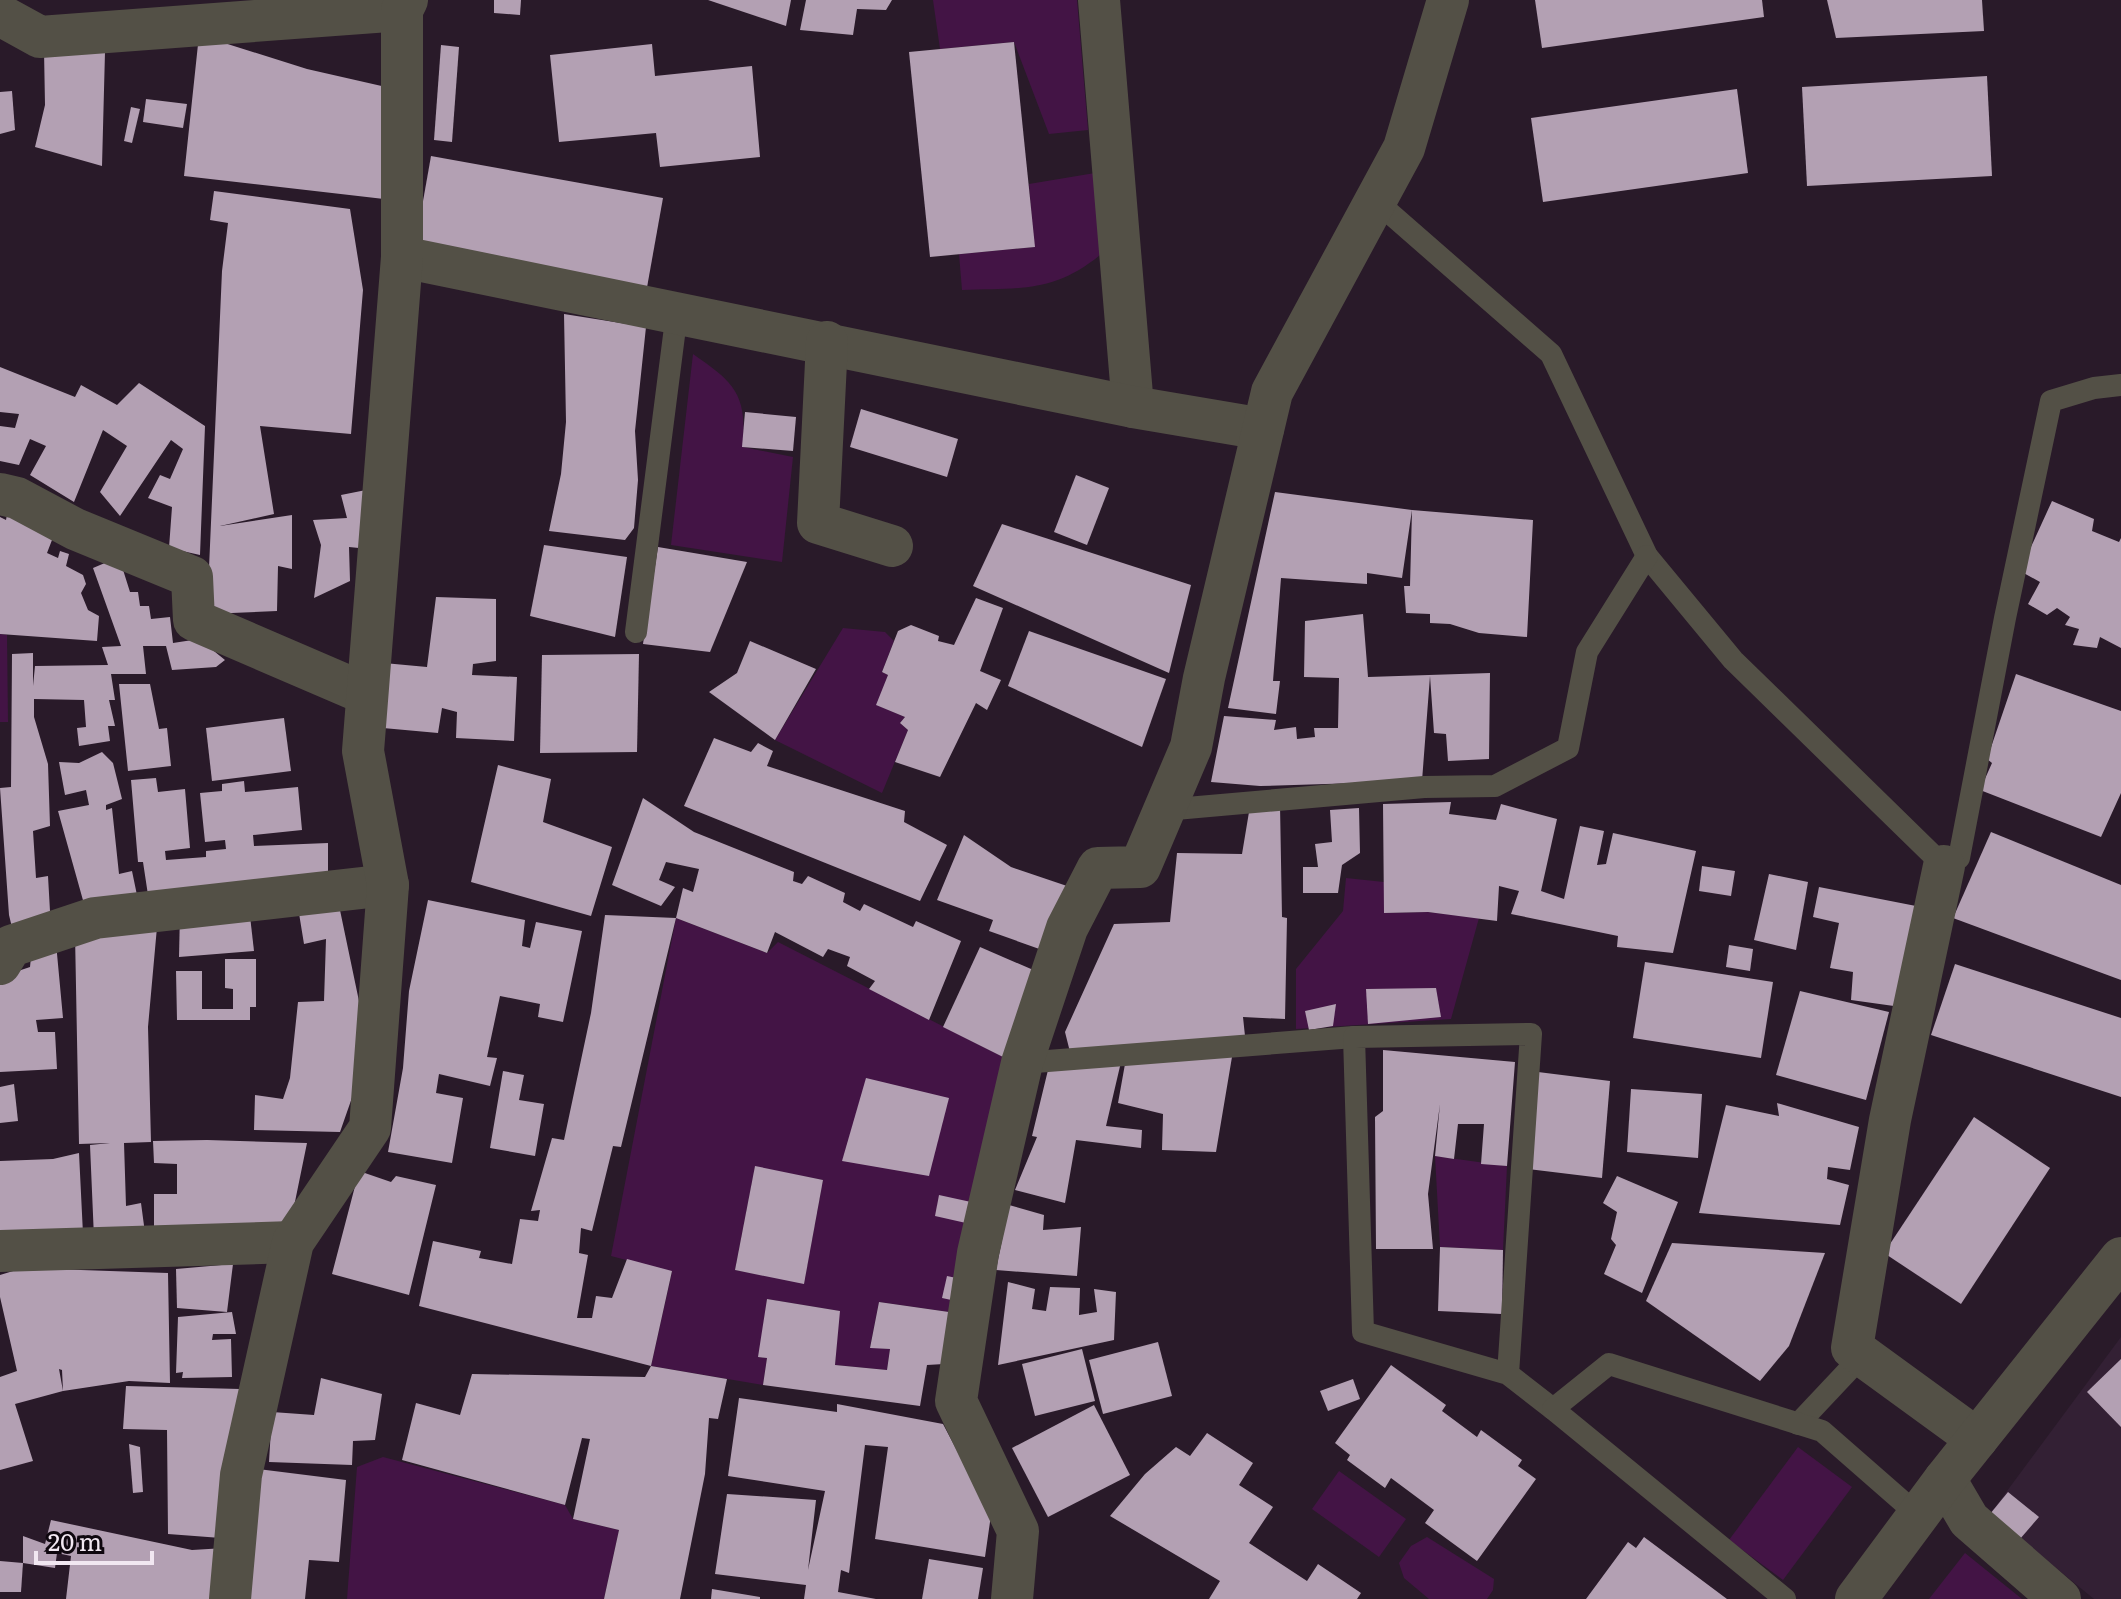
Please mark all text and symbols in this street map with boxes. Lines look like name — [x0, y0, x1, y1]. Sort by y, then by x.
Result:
scale bar — [36, 1515, 152, 1565]
text: 20 m — [48, 1523, 102, 1558]

